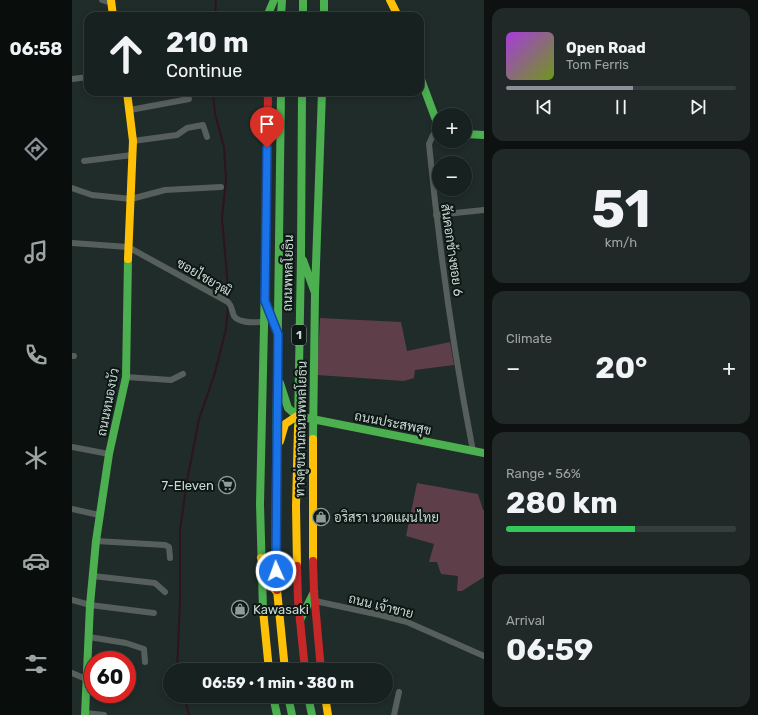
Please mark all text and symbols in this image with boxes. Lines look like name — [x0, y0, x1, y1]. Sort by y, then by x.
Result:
text: 210 m — [166, 26, 249, 59]
icon: ahead — [100, 28, 152, 80]
text: 06:58 — [9, 38, 63, 60]
text: Open Road — [566, 39, 646, 57]
text: Tom Ferris — [566, 57, 629, 72]
text: Continue — [166, 60, 242, 82]
icon: previous — [533, 96, 555, 118]
icon: pause — [610, 96, 632, 118]
icon: next — [687, 96, 709, 118]
pin — [250, 107, 284, 148]
map controls — [432, 108, 472, 196]
button: + — [432, 108, 472, 148]
icon: arrive — [256, 113, 278, 135]
icon: directions — [22, 135, 50, 163]
button: − — [432, 156, 472, 196]
text: 51 — [591, 178, 651, 240]
street label: สันคอกช้างซอย 6 — [438, 203, 468, 297]
street label: ถนนพหลโยธิน — [279, 234, 296, 312]
text: km/h — [605, 235, 637, 250]
icon: music — [22, 238, 50, 266]
street label: ซอยไชยวุฒิ — [173, 254, 235, 300]
road number: 1 — [292, 325, 306, 345]
text: Climate — [506, 331, 552, 346]
icon: phone — [22, 341, 50, 369]
text: 20° — [595, 350, 647, 386]
text: − — [506, 355, 520, 382]
text: + — [722, 355, 736, 382]
street label: ทางคู่ขนานถนนพหลโยธิน — [291, 361, 312, 497]
street label: ถนนหนองบัว — [94, 367, 122, 437]
street label: ถนนประสพสุข — [353, 408, 433, 440]
icon: climate — [22, 444, 50, 472]
text: Range · 56% — [506, 466, 581, 481]
supermarket icon: 7-Eleven — [217, 475, 237, 495]
place label: 7-Eleven — [161, 478, 214, 493]
text: 280 km — [506, 485, 618, 521]
shop icon: อริสรา นวดแผนไทย — [311, 507, 331, 527]
place label: อริสรา นวดแผนไทย — [334, 509, 439, 525]
icon: car — [22, 547, 50, 575]
position arrow — [255, 550, 297, 592]
street label: ถนน เจ้าชาย — [347, 589, 416, 621]
shop icon: Kawasaki — [230, 599, 250, 619]
place label: Kawasaki — [253, 602, 309, 617]
text: Arrival — [506, 613, 545, 628]
text: 06:59 — [506, 632, 593, 668]
icon: filters — [22, 650, 50, 678]
speed limit sign: 60 — [84, 651, 136, 703]
text: 06:59 · 1 min · 380 m — [202, 674, 354, 692]

